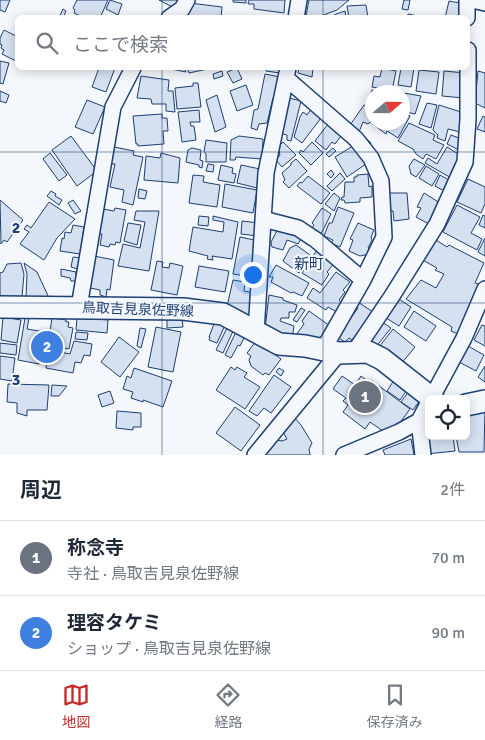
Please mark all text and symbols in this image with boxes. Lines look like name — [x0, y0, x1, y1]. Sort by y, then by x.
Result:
search box — [15, 15, 470, 70]
icon: search — [33, 29, 61, 57]
text: ここで検索 — [73, 33, 168, 57]
north arrow — [365, 85, 410, 130]
text: 2 — [12, 218, 20, 238]
district label: 新町 — [294, 255, 324, 273]
your location — [240, 262, 266, 288]
street label: 鳥取吉見泉佐野線 — [82, 299, 194, 320]
pin: 2 — [31, 328, 63, 366]
text: 3 — [12, 370, 20, 390]
pin: 1 — [349, 378, 381, 416]
map controls — [425, 395, 470, 440]
button: locate — [425, 395, 470, 440]
text: 周辺 — [20, 477, 62, 503]
text: 2件 — [440, 480, 465, 500]
text: 称念寺 — [67, 536, 124, 560]
text: 1 — [32, 548, 40, 568]
text: 70 m — [431, 548, 465, 568]
text: 寺社 · 鳥取吉見泉佐野線 — [67, 564, 239, 584]
text: 理容タケミ — [67, 611, 161, 635]
text: 2 — [32, 623, 40, 643]
text: 90 m — [431, 623, 465, 643]
text: ショップ · 鳥取吉見泉佐野線 — [67, 639, 271, 659]
tab: 地図 — [62, 681, 90, 731]
tab: 経路 — [214, 681, 242, 731]
tab: 保存済み — [367, 681, 423, 731]

